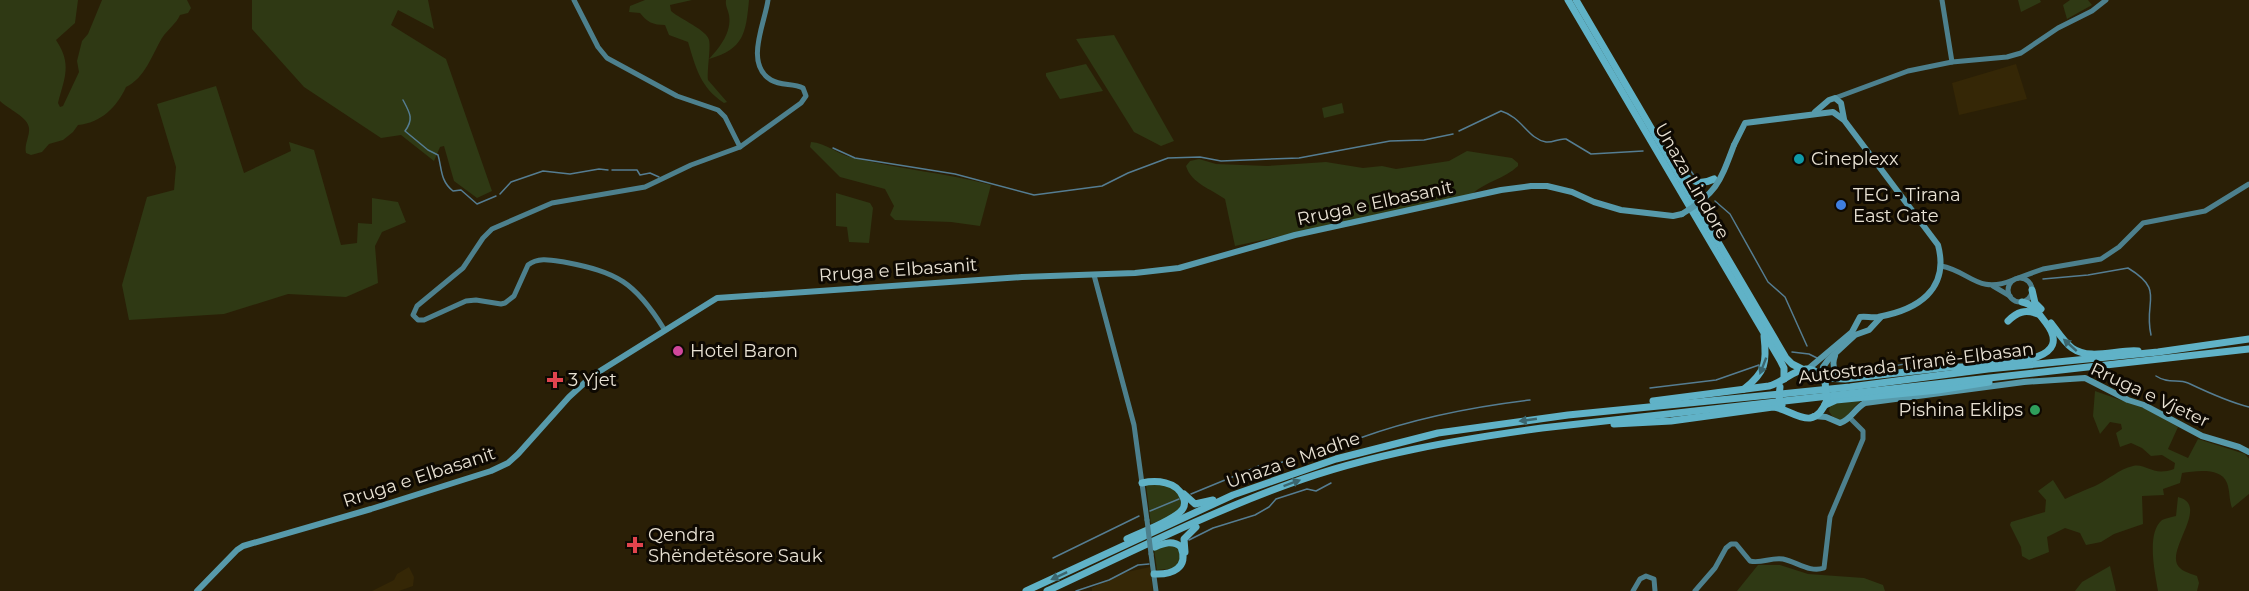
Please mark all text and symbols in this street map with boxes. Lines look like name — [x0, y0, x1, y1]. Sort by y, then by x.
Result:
street label: Unaza Lindore — [1650, 119, 1734, 243]
place label: Cineplexx — [1811, 148, 1899, 170]
marker: Cineplexx — [1792, 152, 1806, 166]
street label: Rruga e Elbasanit — [1295, 176, 1455, 230]
place label: TEG - Tirana East Gate — [1853, 184, 1961, 227]
marker: TEG - Tirana East Gate — [1834, 198, 1848, 212]
street label: Rruga e Elbasanit — [818, 253, 978, 287]
street label: Autostrada Tiranë-Elbasan — [1797, 338, 2035, 388]
one-way arrow — [2062, 338, 2078, 351]
place label: Hotel Baron — [690, 340, 798, 362]
marker: Hotel Baron — [671, 344, 685, 358]
one-way arrow — [1757, 357, 1767, 375]
street label: Rruga e Vjeter — [2087, 358, 2213, 432]
place label: 3 Yjet — [568, 369, 617, 391]
marker: 3 Yjet — [546, 371, 564, 389]
place label: Pishina Eklips — [1898, 399, 2023, 421]
marker: Pishina Eklips — [2028, 403, 2042, 417]
one-way arrow — [1518, 415, 1537, 424]
street label: Unaza e Madhe — [1223, 427, 1363, 493]
street label: Rruga e Elbasanit — [340, 442, 498, 512]
one-way arrow — [1283, 478, 1301, 487]
place label: Qendra Shëndetësore Sauk — [648, 524, 823, 567]
marker: Qendra Shëndetësore Sauk — [626, 536, 644, 554]
one-way arrow — [1050, 571, 1067, 580]

